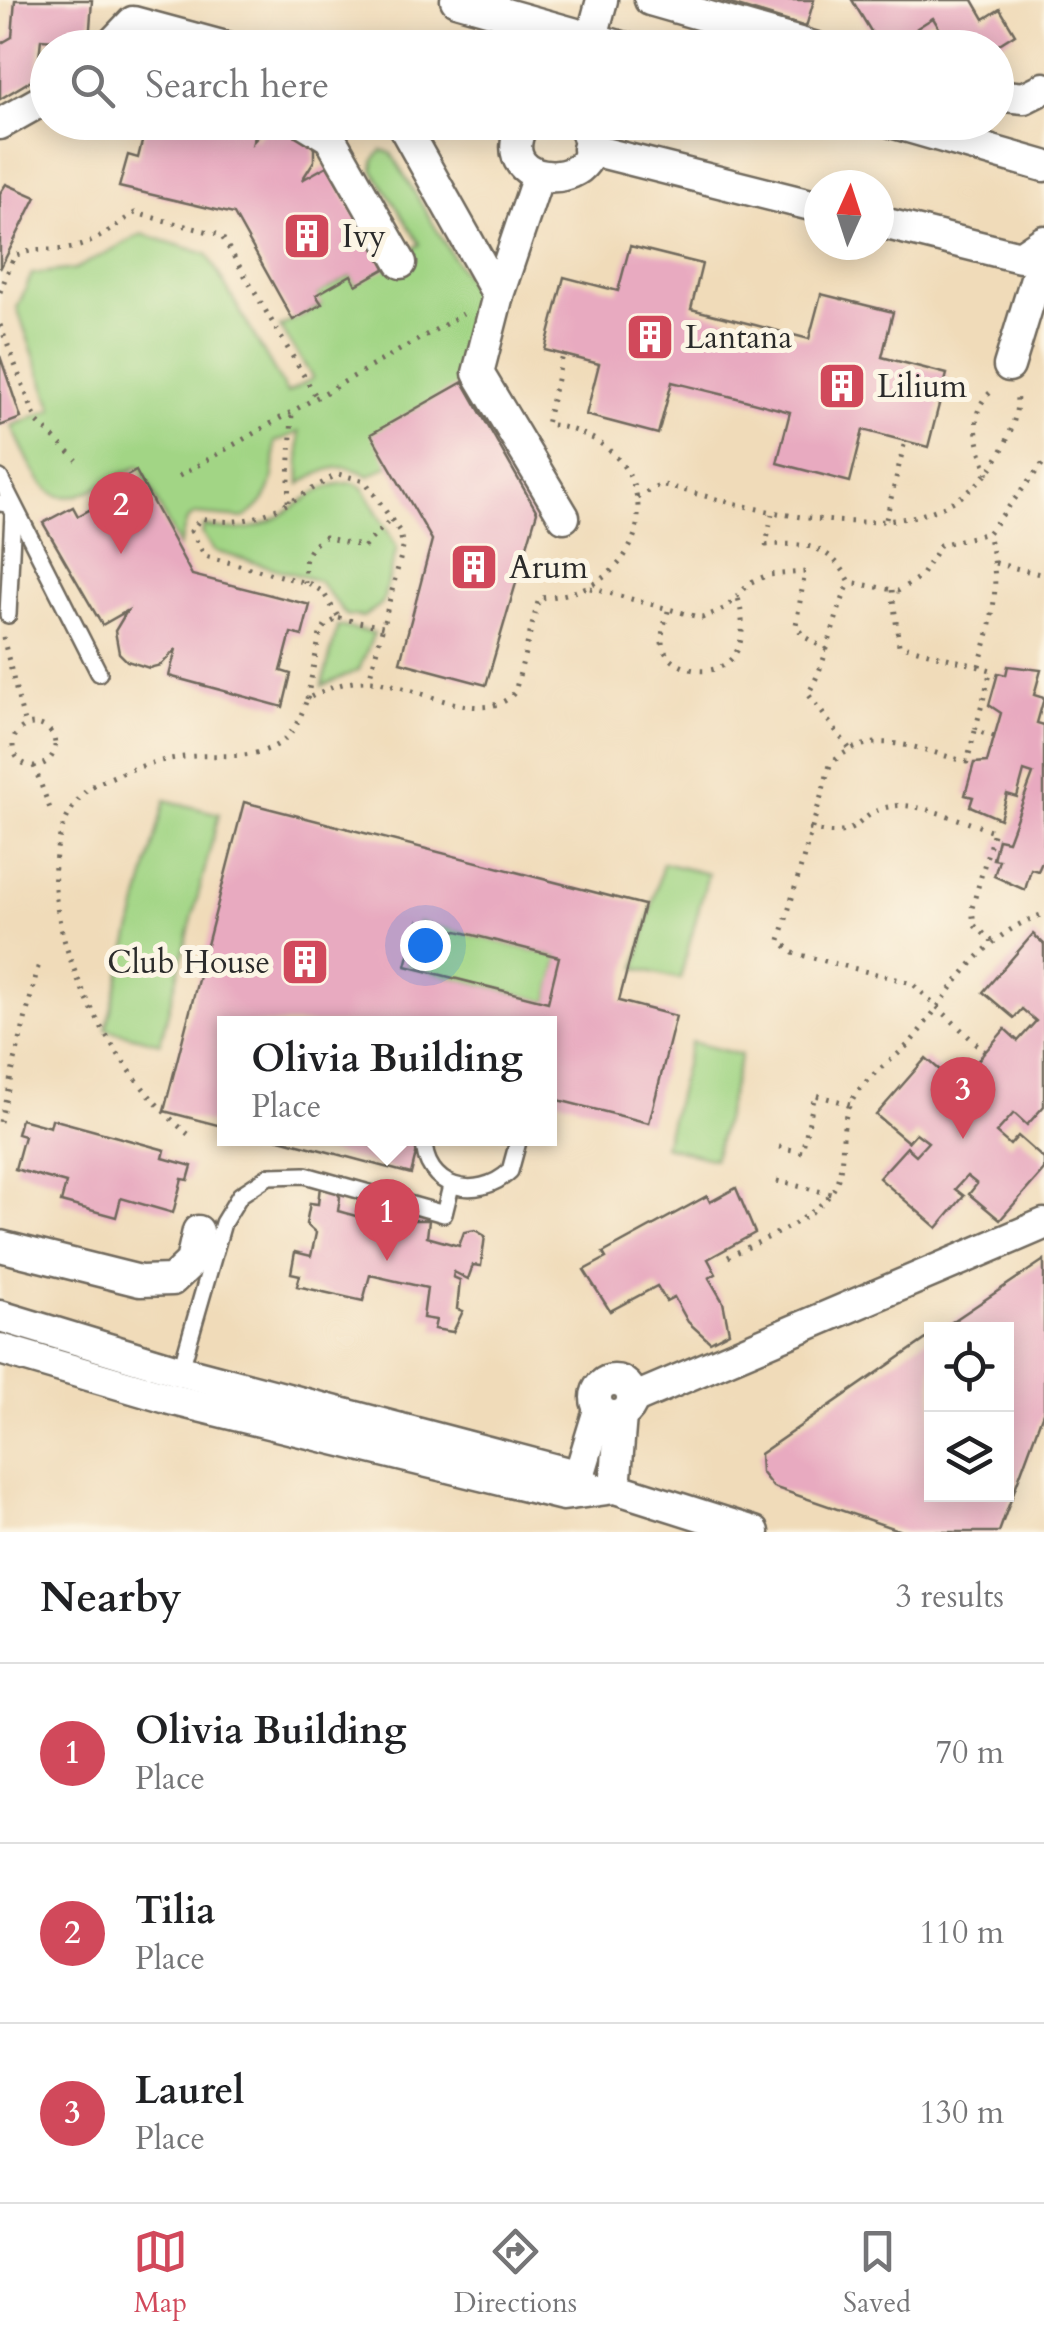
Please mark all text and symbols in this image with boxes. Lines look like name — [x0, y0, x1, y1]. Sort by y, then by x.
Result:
search box — [30, 30, 1014, 140]
icon: search — [65, 58, 120, 113]
text: Search here — [145, 59, 329, 111]
north arrow — [804, 170, 894, 260]
building icon: Ivy — [281, 210, 333, 262]
place label: Ivy — [342, 215, 386, 259]
building icon: Lantana — [624, 311, 676, 363]
place label: Lantana — [685, 316, 793, 360]
building icon: Lilium — [816, 360, 868, 412]
place label: Lilium — [877, 365, 967, 409]
pin: 2 — [88, 472, 154, 554]
building icon: Arum — [448, 541, 500, 593]
place label: Arum — [509, 546, 588, 590]
your location — [400, 920, 451, 971]
building icon: Club House — [279, 936, 331, 988]
place label: Club House — [107, 941, 270, 985]
popup — [217, 1016, 557, 1146]
text: Olivia Building — [251, 1033, 523, 1085]
pin: 3 — [930, 1056, 996, 1139]
text: Place — [251, 1085, 321, 1129]
pin: 1 — [354, 1178, 420, 1261]
map controls — [924, 1322, 1014, 1502]
button: locate — [924, 1322, 1014, 1412]
button: layers — [924, 1412, 1014, 1502]
text: Nearby — [40, 1569, 182, 1626]
text: 3 results — [896, 1575, 1004, 1619]
text: Olivia Building — [135, 1705, 406, 1757]
text: 1 — [64, 1731, 81, 1775]
text: 70 m — [936, 1731, 1004, 1775]
text: Place — [135, 1757, 205, 1801]
text: Tilia — [135, 1885, 215, 1937]
text: 2 — [64, 1911, 81, 1955]
text: 110 m — [919, 1911, 1004, 1955]
text: Place — [135, 1937, 205, 1981]
text: Laurel — [135, 2065, 244, 2117]
text: 3 — [64, 2091, 81, 2135]
text: 130 m — [919, 2091, 1004, 2135]
text: Place — [135, 2117, 205, 2161]
tab: Map — [133, 2224, 188, 2322]
tab: Directions — [454, 2224, 577, 2322]
tab: Saved — [843, 2224, 911, 2322]

